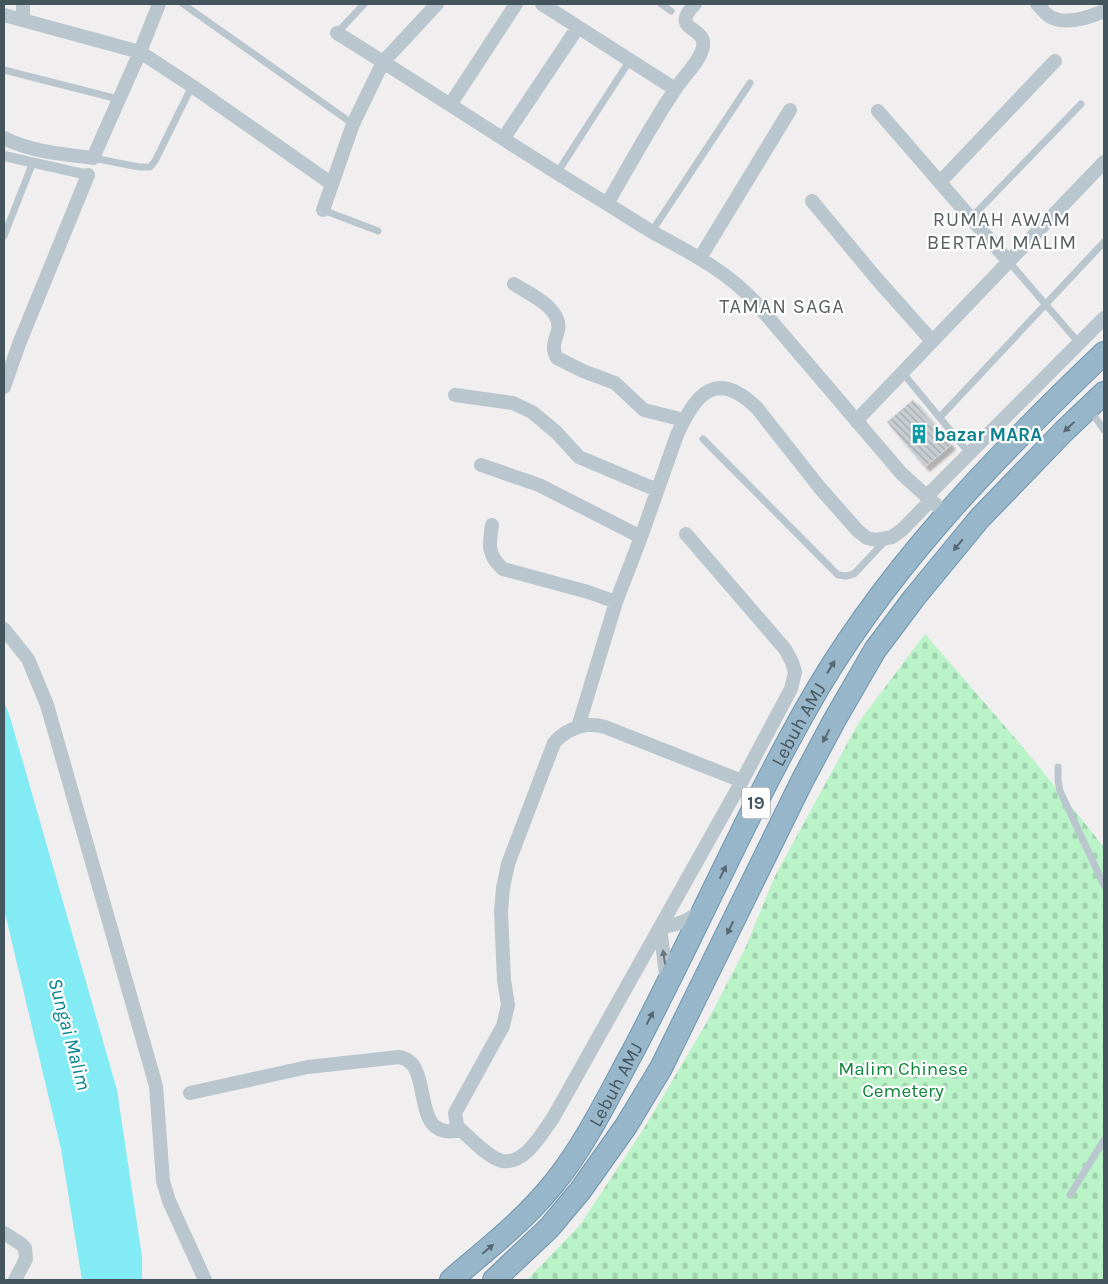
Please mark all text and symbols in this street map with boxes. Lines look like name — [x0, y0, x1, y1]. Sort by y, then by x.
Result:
district label: RUMAH AWAM BERTAM MALIM — [927, 208, 1077, 254]
district label: TAMAN SAGA — [719, 295, 845, 318]
one-way arrow — [1063, 421, 1075, 433]
building icon: bazar MARA — [908, 423, 930, 445]
place label: bazar MARA — [934, 424, 1042, 446]
one-way arrow — [952, 539, 963, 552]
one-way arrow — [826, 660, 835, 673]
street label: Lebuh AMJ — [767, 679, 831, 770]
one-way arrow — [822, 729, 830, 743]
road number: 19 — [742, 788, 770, 818]
one-way arrow — [719, 865, 727, 880]
one-way arrow — [726, 921, 734, 936]
one-way arrow — [659, 948, 667, 964]
water label: Sungai Malim — [44, 976, 96, 1093]
one-way arrow — [646, 1011, 655, 1025]
street label: Lebuh AMJ — [584, 1039, 648, 1131]
park label: Malim Chinese Cemetery — [838, 1058, 968, 1102]
one-way arrow — [482, 1244, 494, 1255]

